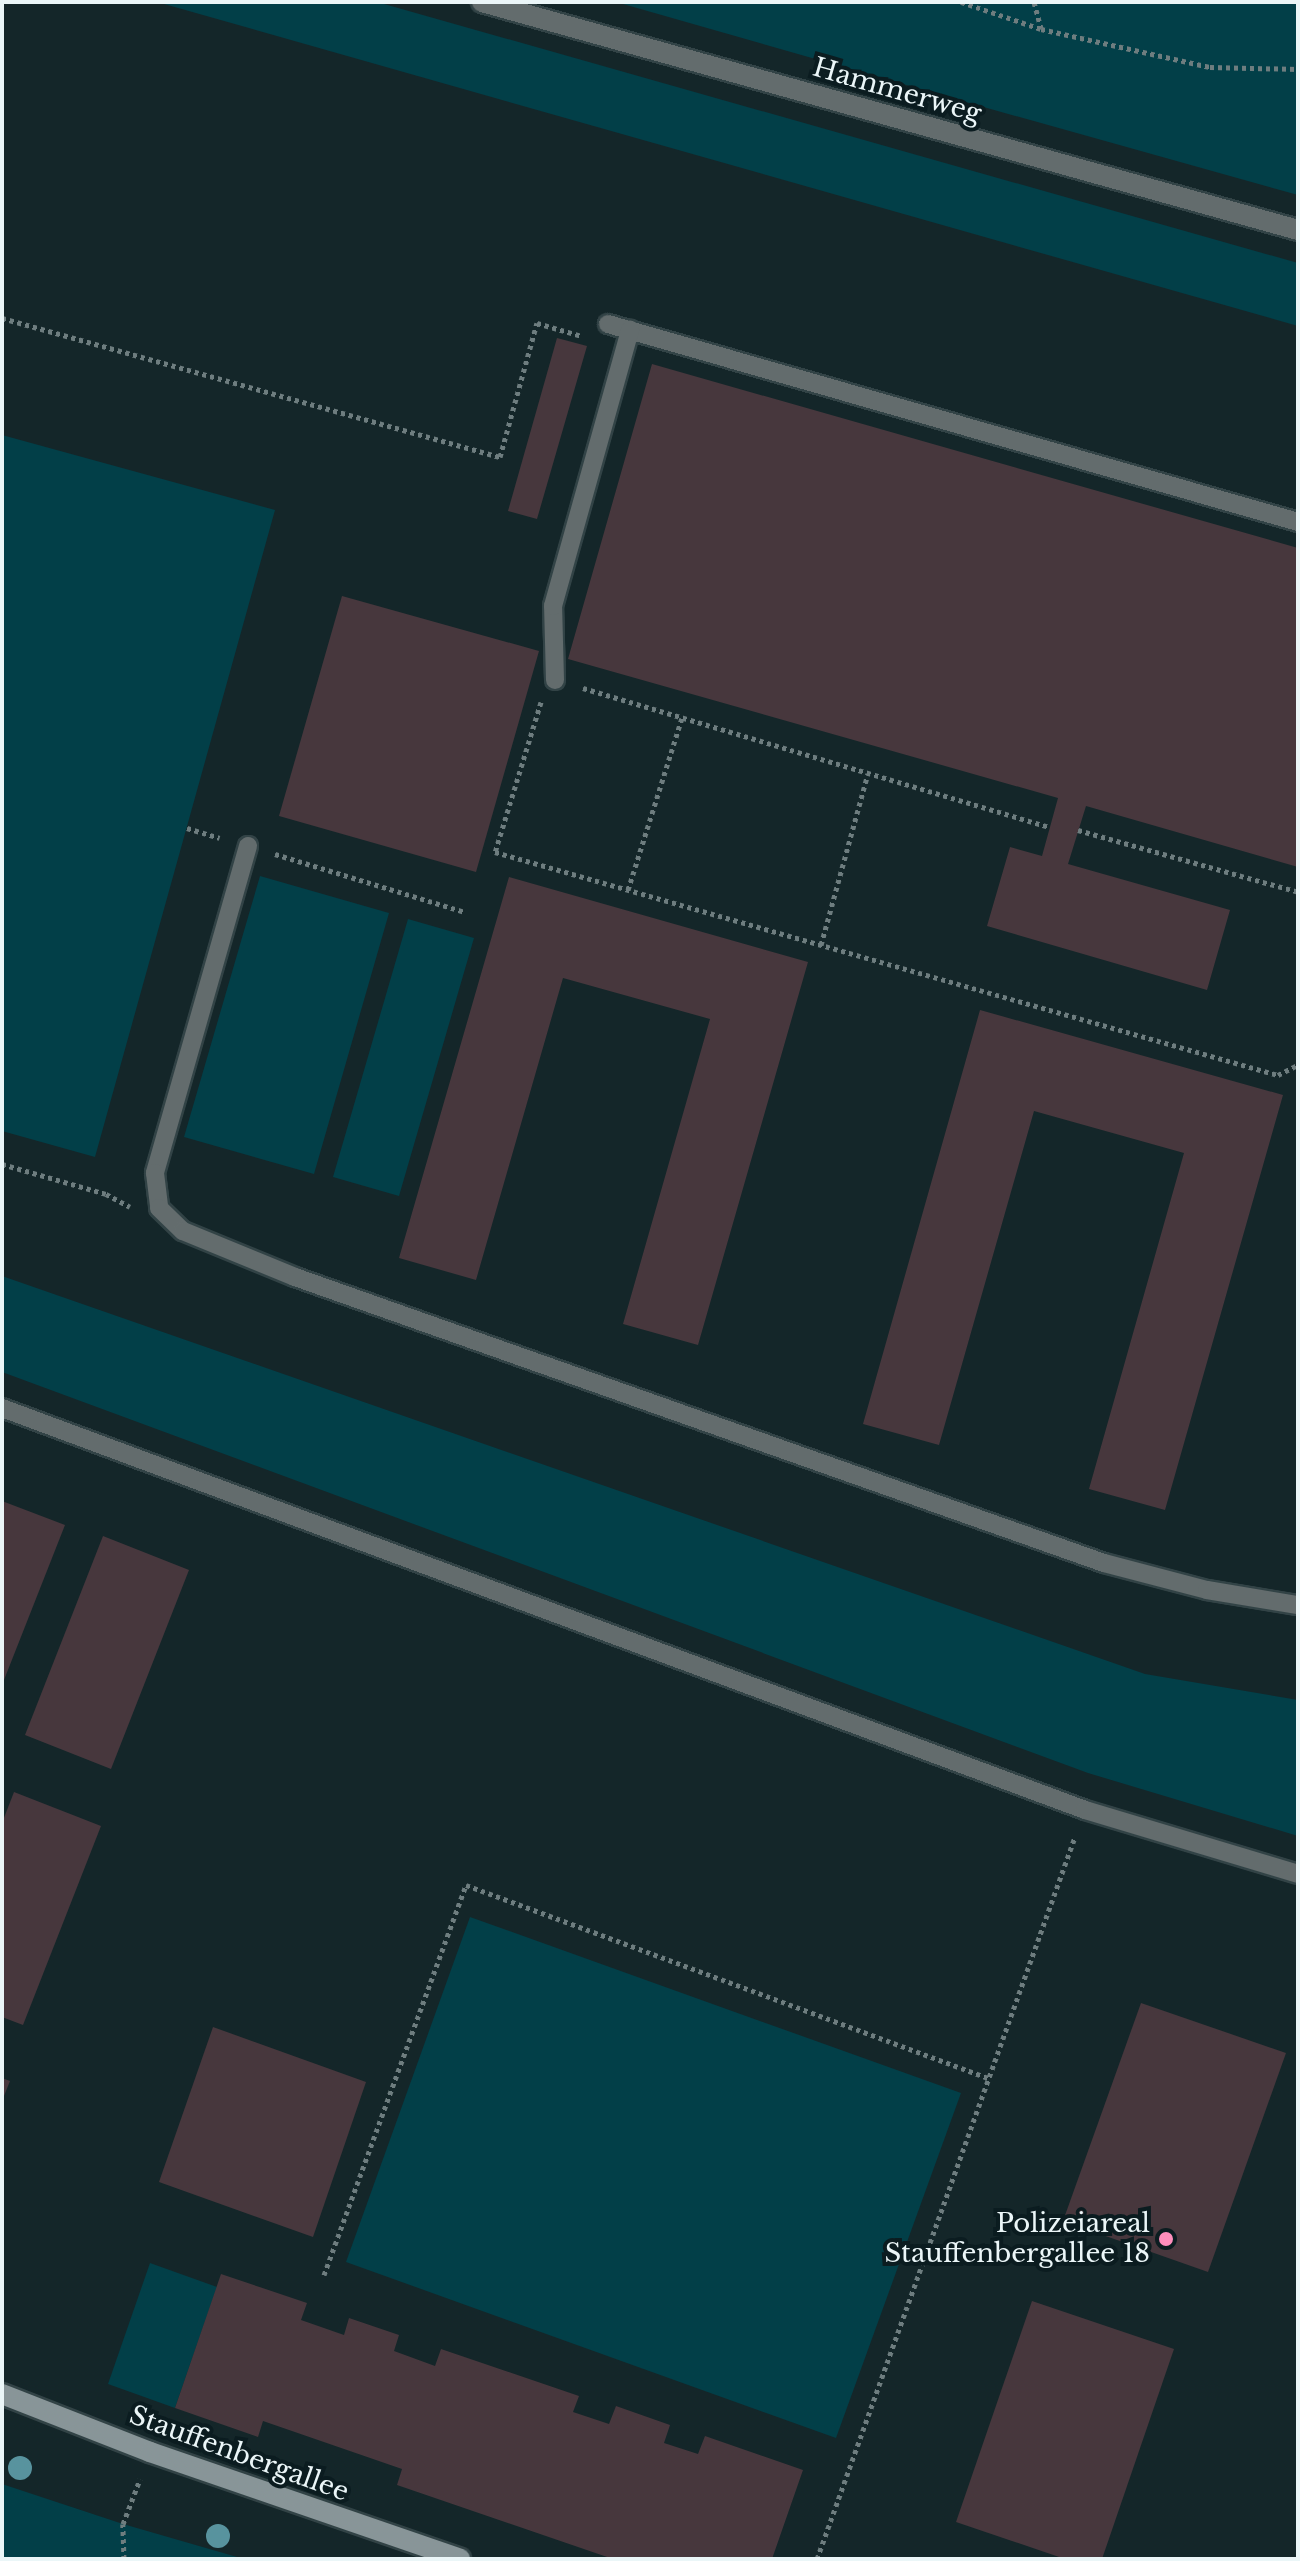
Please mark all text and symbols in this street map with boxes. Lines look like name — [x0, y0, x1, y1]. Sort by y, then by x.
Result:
street label: Hammerweg — [809, 52, 985, 130]
place label: Polizeiareal Stauffenbergallee 18 — [884, 2208, 1150, 2270]
marker: Polizeiareal Stauffenbergallee 18 — [1157, 2230, 1175, 2248]
street label: Stauffenbergallee — [125, 2400, 353, 2508]

